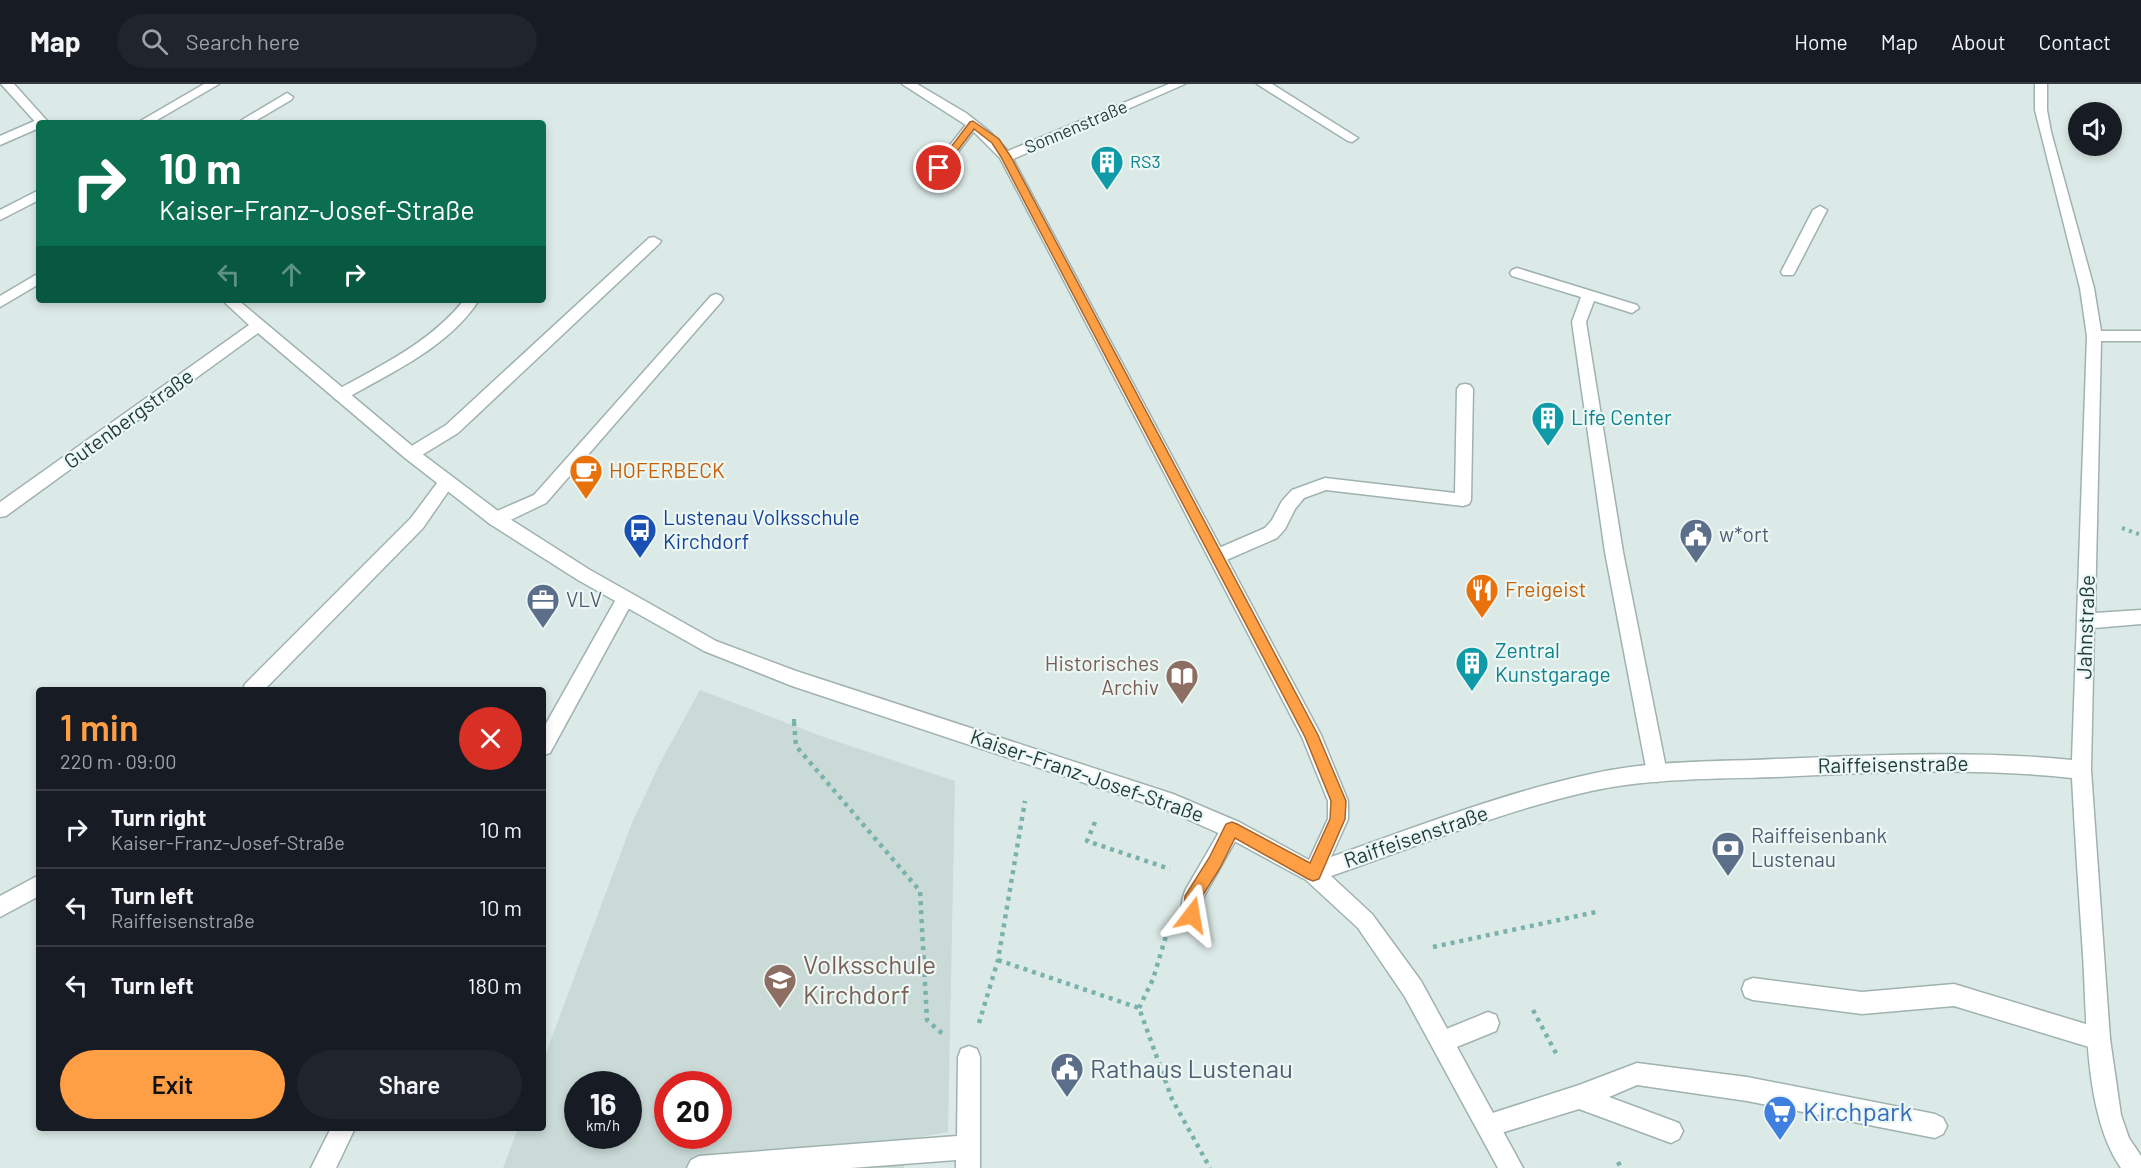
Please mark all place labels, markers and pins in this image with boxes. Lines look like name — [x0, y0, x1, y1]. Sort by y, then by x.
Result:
pin — [913, 142, 964, 193]
building icon: RS3 — [1089, 144, 1125, 191]
place label: RS3 — [1130, 150, 1161, 172]
building icon: Life Center — [1530, 400, 1566, 447]
place label: Life Center — [1571, 404, 1672, 429]
cafe icon: HOFERBECK — [568, 453, 604, 500]
place label: HOFERBECK — [609, 457, 725, 482]
place label: Lustenau Volksschule Kirchdorf — [663, 504, 860, 553]
bus stop icon: Lustenau Volksschule Kirchdorf — [622, 512, 658, 559]
public building icon: w*ort — [1678, 517, 1714, 564]
place label: w*ort — [1719, 521, 1770, 546]
restaurant icon: Freigeist — [1464, 572, 1500, 619]
place label: Freigeist — [1505, 576, 1586, 601]
office icon: VLV — [525, 582, 561, 629]
place label: VLV — [566, 586, 602, 611]
place label: Zentral Kunstgarage — [1495, 637, 1611, 686]
building icon: Zentral Kunstgarage — [1454, 645, 1490, 692]
place label: Historisches Archiv — [1045, 650, 1159, 699]
library icon: Historisches Archiv — [1164, 658, 1200, 705]
place label: Raiffeisenbank Lustenau — [1751, 822, 1887, 871]
bank icon: Raiffeisenbank Lustenau — [1710, 830, 1746, 877]
place label: Volksschule Kirchdorf — [803, 948, 936, 1009]
school or university icon: Volksschule Kirchdorf — [762, 962, 798, 1009]
public building icon: Rathaus Lustenau — [1049, 1051, 1085, 1098]
place label: Rathaus Lustenau — [1090, 1052, 1293, 1083]
supermarket icon: Kirchpark — [1762, 1094, 1798, 1141]
place label: Kirchpark — [1803, 1095, 1913, 1126]

